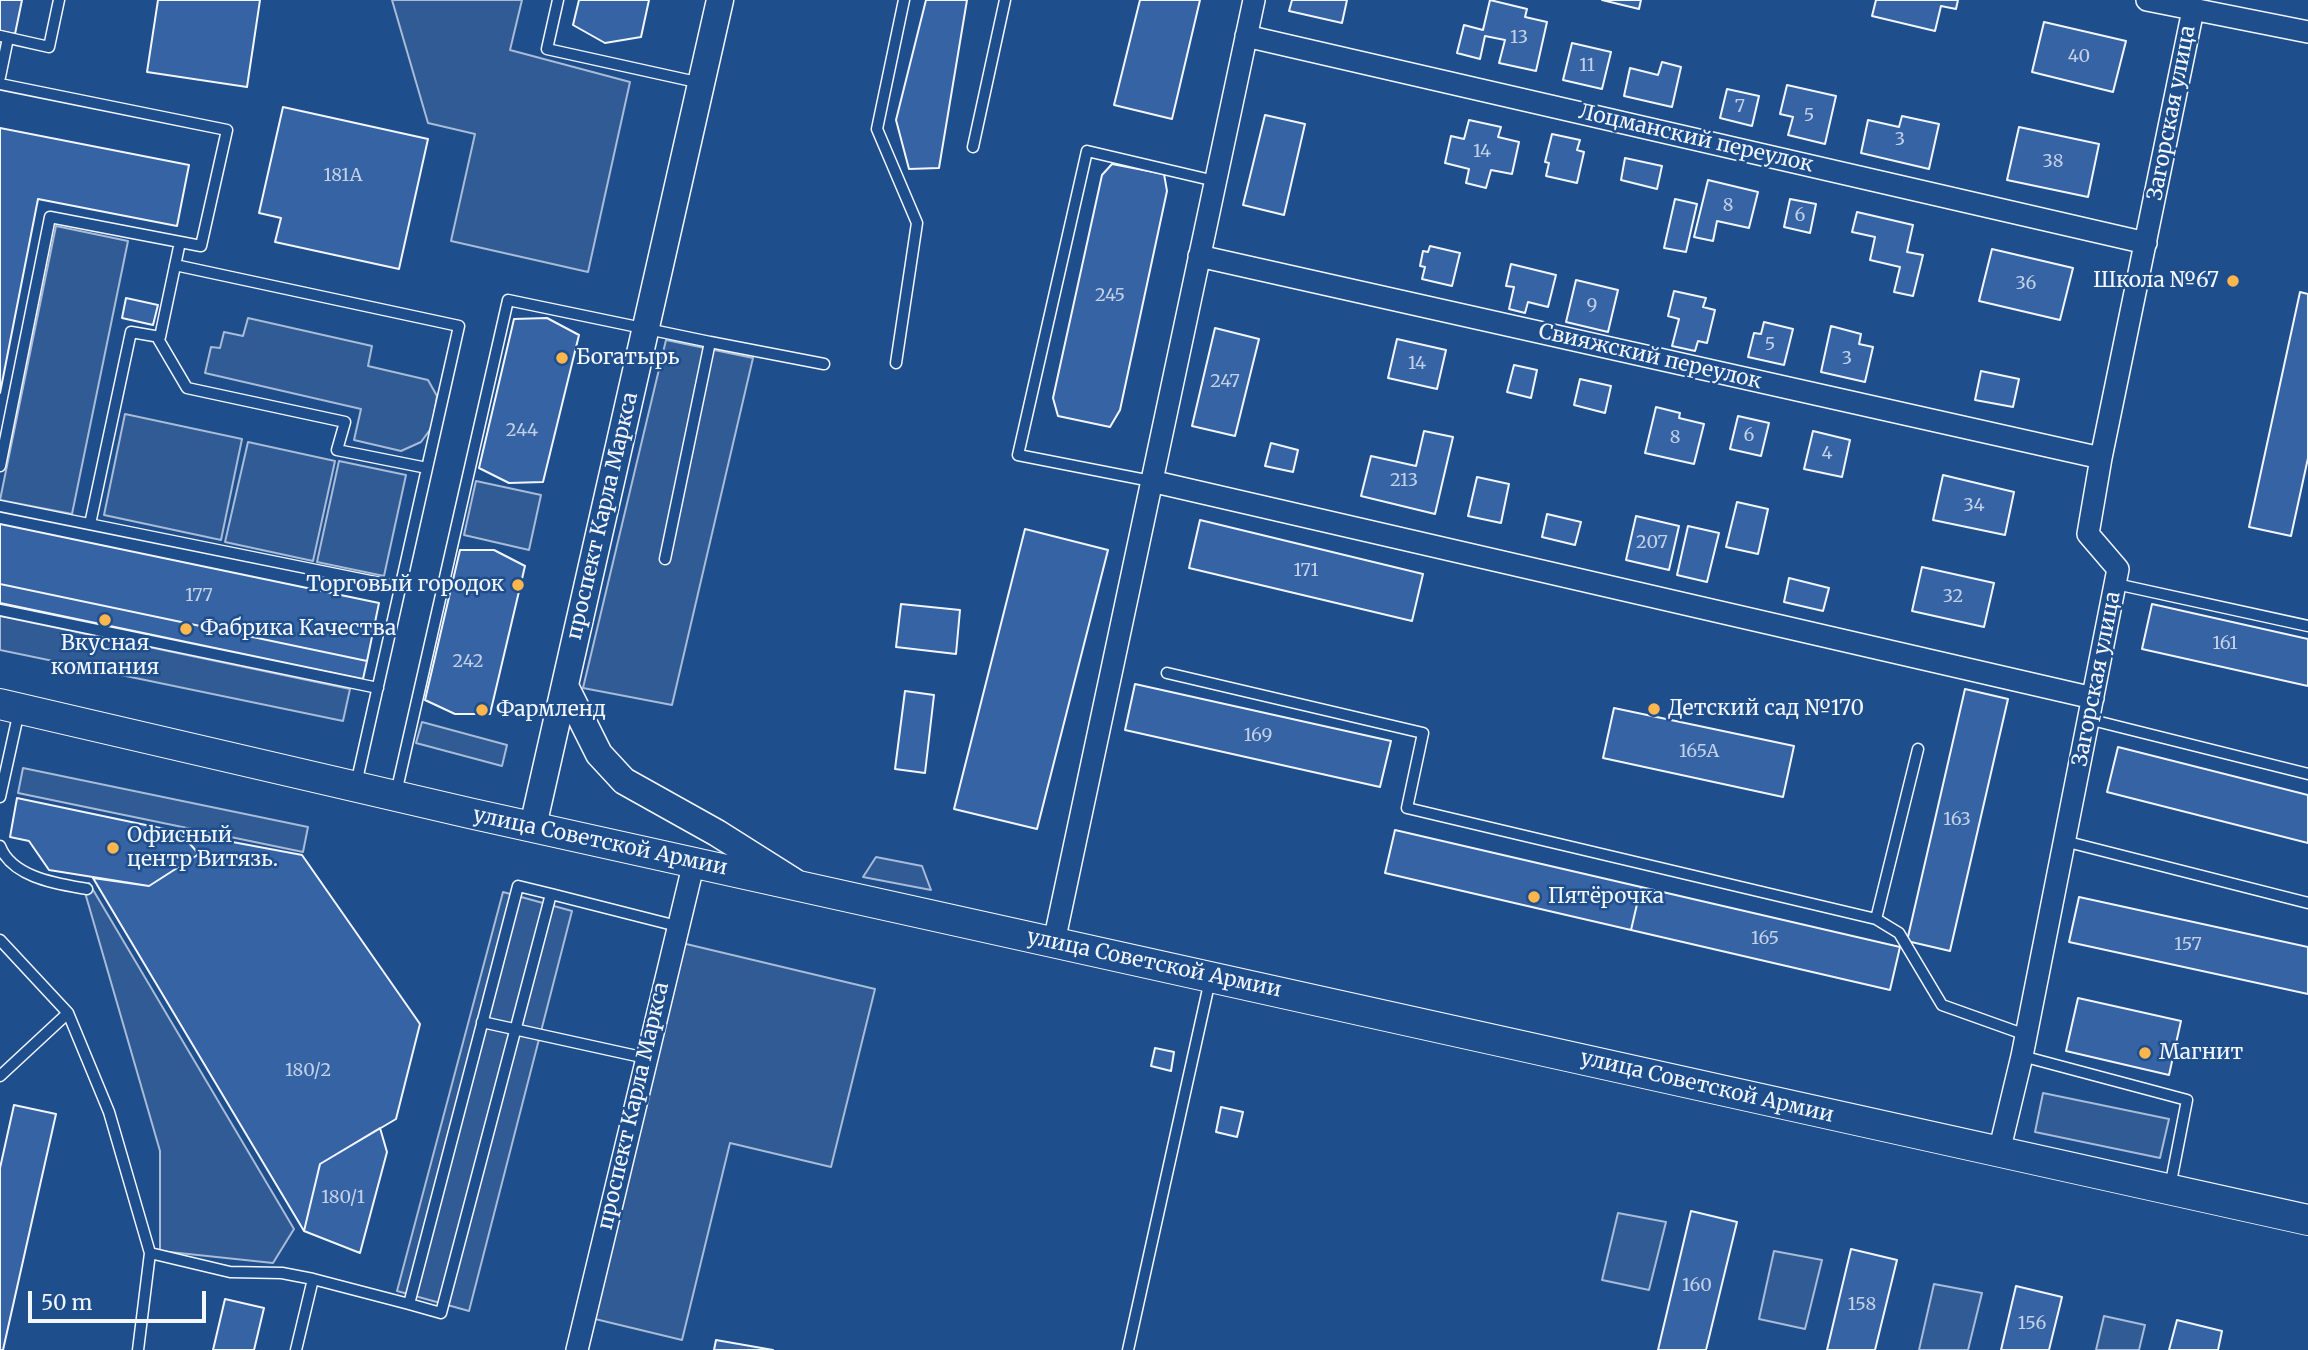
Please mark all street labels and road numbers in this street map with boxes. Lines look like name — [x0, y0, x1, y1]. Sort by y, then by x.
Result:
street label: Загорская улица — [2143, 23, 2201, 203]
street label: Лоцманский переулок — [1576, 100, 1816, 178]
street label: Свияжский переулок — [1536, 319, 1764, 395]
street label: проспект Карла Маркса — [562, 390, 644, 642]
street label: Загорская улица — [2068, 589, 2126, 769]
street label: улица Советской Армии — [471, 803, 729, 881]
street label: улица Советской Армии — [1025, 925, 1283, 1003]
street label: проспект Карла Маркса — [593, 980, 675, 1232]
street label: улица Советской Армии — [1578, 1046, 1836, 1128]

